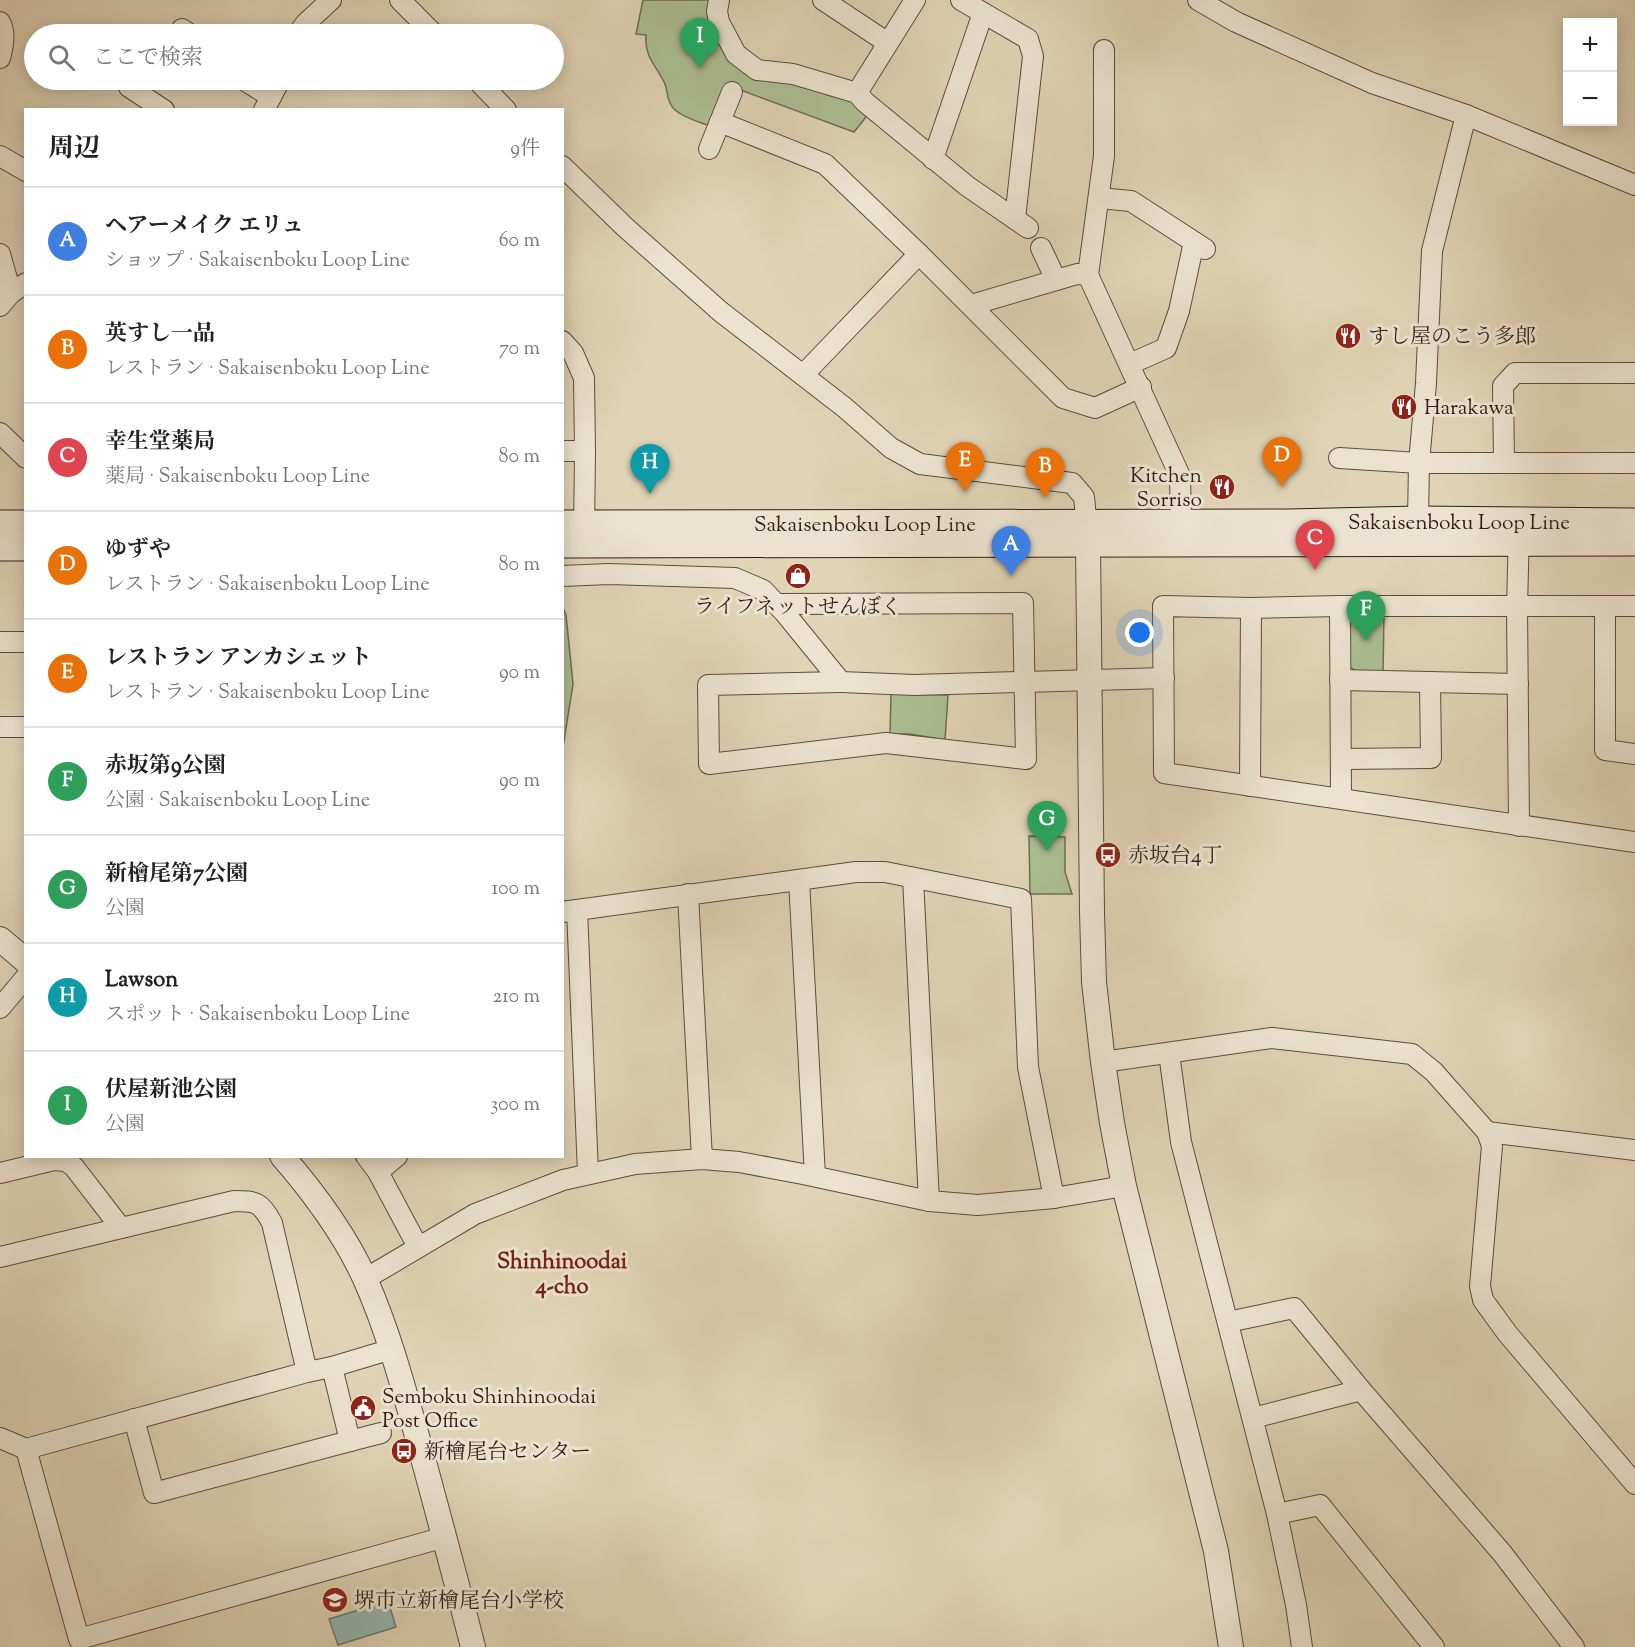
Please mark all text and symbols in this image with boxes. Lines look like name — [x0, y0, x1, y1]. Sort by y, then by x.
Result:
map controls — [1563, 18, 1617, 126]
button: + — [1563, 18, 1617, 72]
pin: I — [680, 19, 720, 68]
search box — [24, 24, 564, 90]
icon: search — [45, 41, 78, 74]
text: ここで検索 — [93, 43, 203, 75]
button: − — [1563, 72, 1617, 126]
text: 周辺 — [48, 131, 100, 168]
text: 9件 — [510, 135, 540, 164]
text: ヘアーメイク エリュ — [105, 211, 304, 243]
text: A — [59, 227, 76, 256]
text: 60 m — [499, 227, 540, 256]
text: ショップ · Sakaisenboku Loop Line — [105, 247, 410, 276]
text: 英すし一品 — [105, 319, 215, 351]
restaurant icon: すし屋のこう多郎 — [1333, 321, 1363, 351]
place label: すし屋のこう多郎 — [1368, 323, 1536, 353]
text: B — [61, 335, 74, 364]
text: 70 m — [499, 335, 540, 364]
text: レストラン · Sakaisenboku Loop Line — [105, 355, 430, 384]
restaurant icon: Harakawa — [1389, 392, 1419, 422]
place label: Harakawa — [1424, 394, 1514, 424]
text: 幸生堂薬局 — [105, 427, 215, 459]
pin: D — [1262, 438, 1302, 487]
pin: E — [946, 442, 984, 492]
text: C — [59, 443, 76, 472]
text: 80 m — [499, 443, 540, 472]
pin: H — [630, 444, 670, 494]
pin: B — [1026, 448, 1064, 498]
place label: Kitchen Sorriso — [1130, 462, 1202, 516]
text: 薬局 · Sakaisenboku Loop Line — [105, 463, 370, 492]
restaurant icon: Kitchen Sorriso — [1207, 472, 1237, 502]
street label: Sakaisenboku Loop Line — [1348, 509, 1570, 539]
street label: Sakaisenboku Loop Line — [754, 511, 976, 541]
pin: C — [1296, 520, 1334, 570]
pin: A — [992, 526, 1030, 576]
text: ゆずや — [105, 535, 171, 567]
text: D — [60, 551, 75, 580]
text: 80 m — [499, 551, 540, 580]
shop icon: ライフネットせんぼく — [783, 561, 813, 591]
text: レストラン · Sakaisenboku Loop Line — [105, 571, 430, 600]
pin: F — [1346, 592, 1386, 641]
place label: ライフネットせんぼく — [694, 593, 902, 623]
your location — [1125, 618, 1154, 647]
text: レストラン アンカシェット — [105, 643, 372, 675]
text: E — [61, 659, 74, 688]
text: 90 m — [499, 659, 540, 688]
text: レストラン · Sakaisenboku Loop Line — [105, 679, 430, 708]
text: 赤坂第9公園 — [105, 751, 226, 783]
text: F — [62, 767, 73, 796]
text: 90 m — [499, 767, 540, 796]
text: 公園 · Sakaisenboku Loop Line — [105, 787, 370, 816]
pin: G — [1028, 802, 1066, 851]
bus stop icon: 赤坂台4丁 — [1093, 840, 1123, 870]
place label: 赤坂台4丁 — [1128, 842, 1223, 872]
text: 新檜尾第7公園 — [105, 859, 248, 891]
text: G — [59, 875, 76, 904]
text: 100 m — [491, 875, 540, 904]
text: 公園 — [105, 895, 145, 924]
text: Lawson — [105, 965, 178, 997]
text: H — [60, 983, 75, 1012]
text: 210 m — [493, 983, 540, 1012]
text: スポット · Sakaisenboku Loop Line — [105, 1001, 410, 1030]
text: 伏屋新池公園 — [105, 1075, 237, 1107]
text: I — [64, 1091, 71, 1120]
text: 300 m — [490, 1091, 540, 1120]
text: 公園 — [105, 1111, 145, 1140]
district label: Shinhinoodai 4-cho — [497, 1247, 628, 1304]
place label: Semboku Shinhinoodai Post Office — [382, 1383, 596, 1437]
public building icon: Semboku Shinhinoodai Post Office — [348, 1393, 378, 1423]
bus stop icon: 新檜尾台センター — [389, 1436, 419, 1466]
place label: 新檜尾台センター — [424, 1438, 591, 1468]
school or university icon: 堺市立新檜尾台小学校 — [320, 1585, 350, 1615]
place label: 堺市立新檜尾台小学校 — [354, 1587, 564, 1617]

